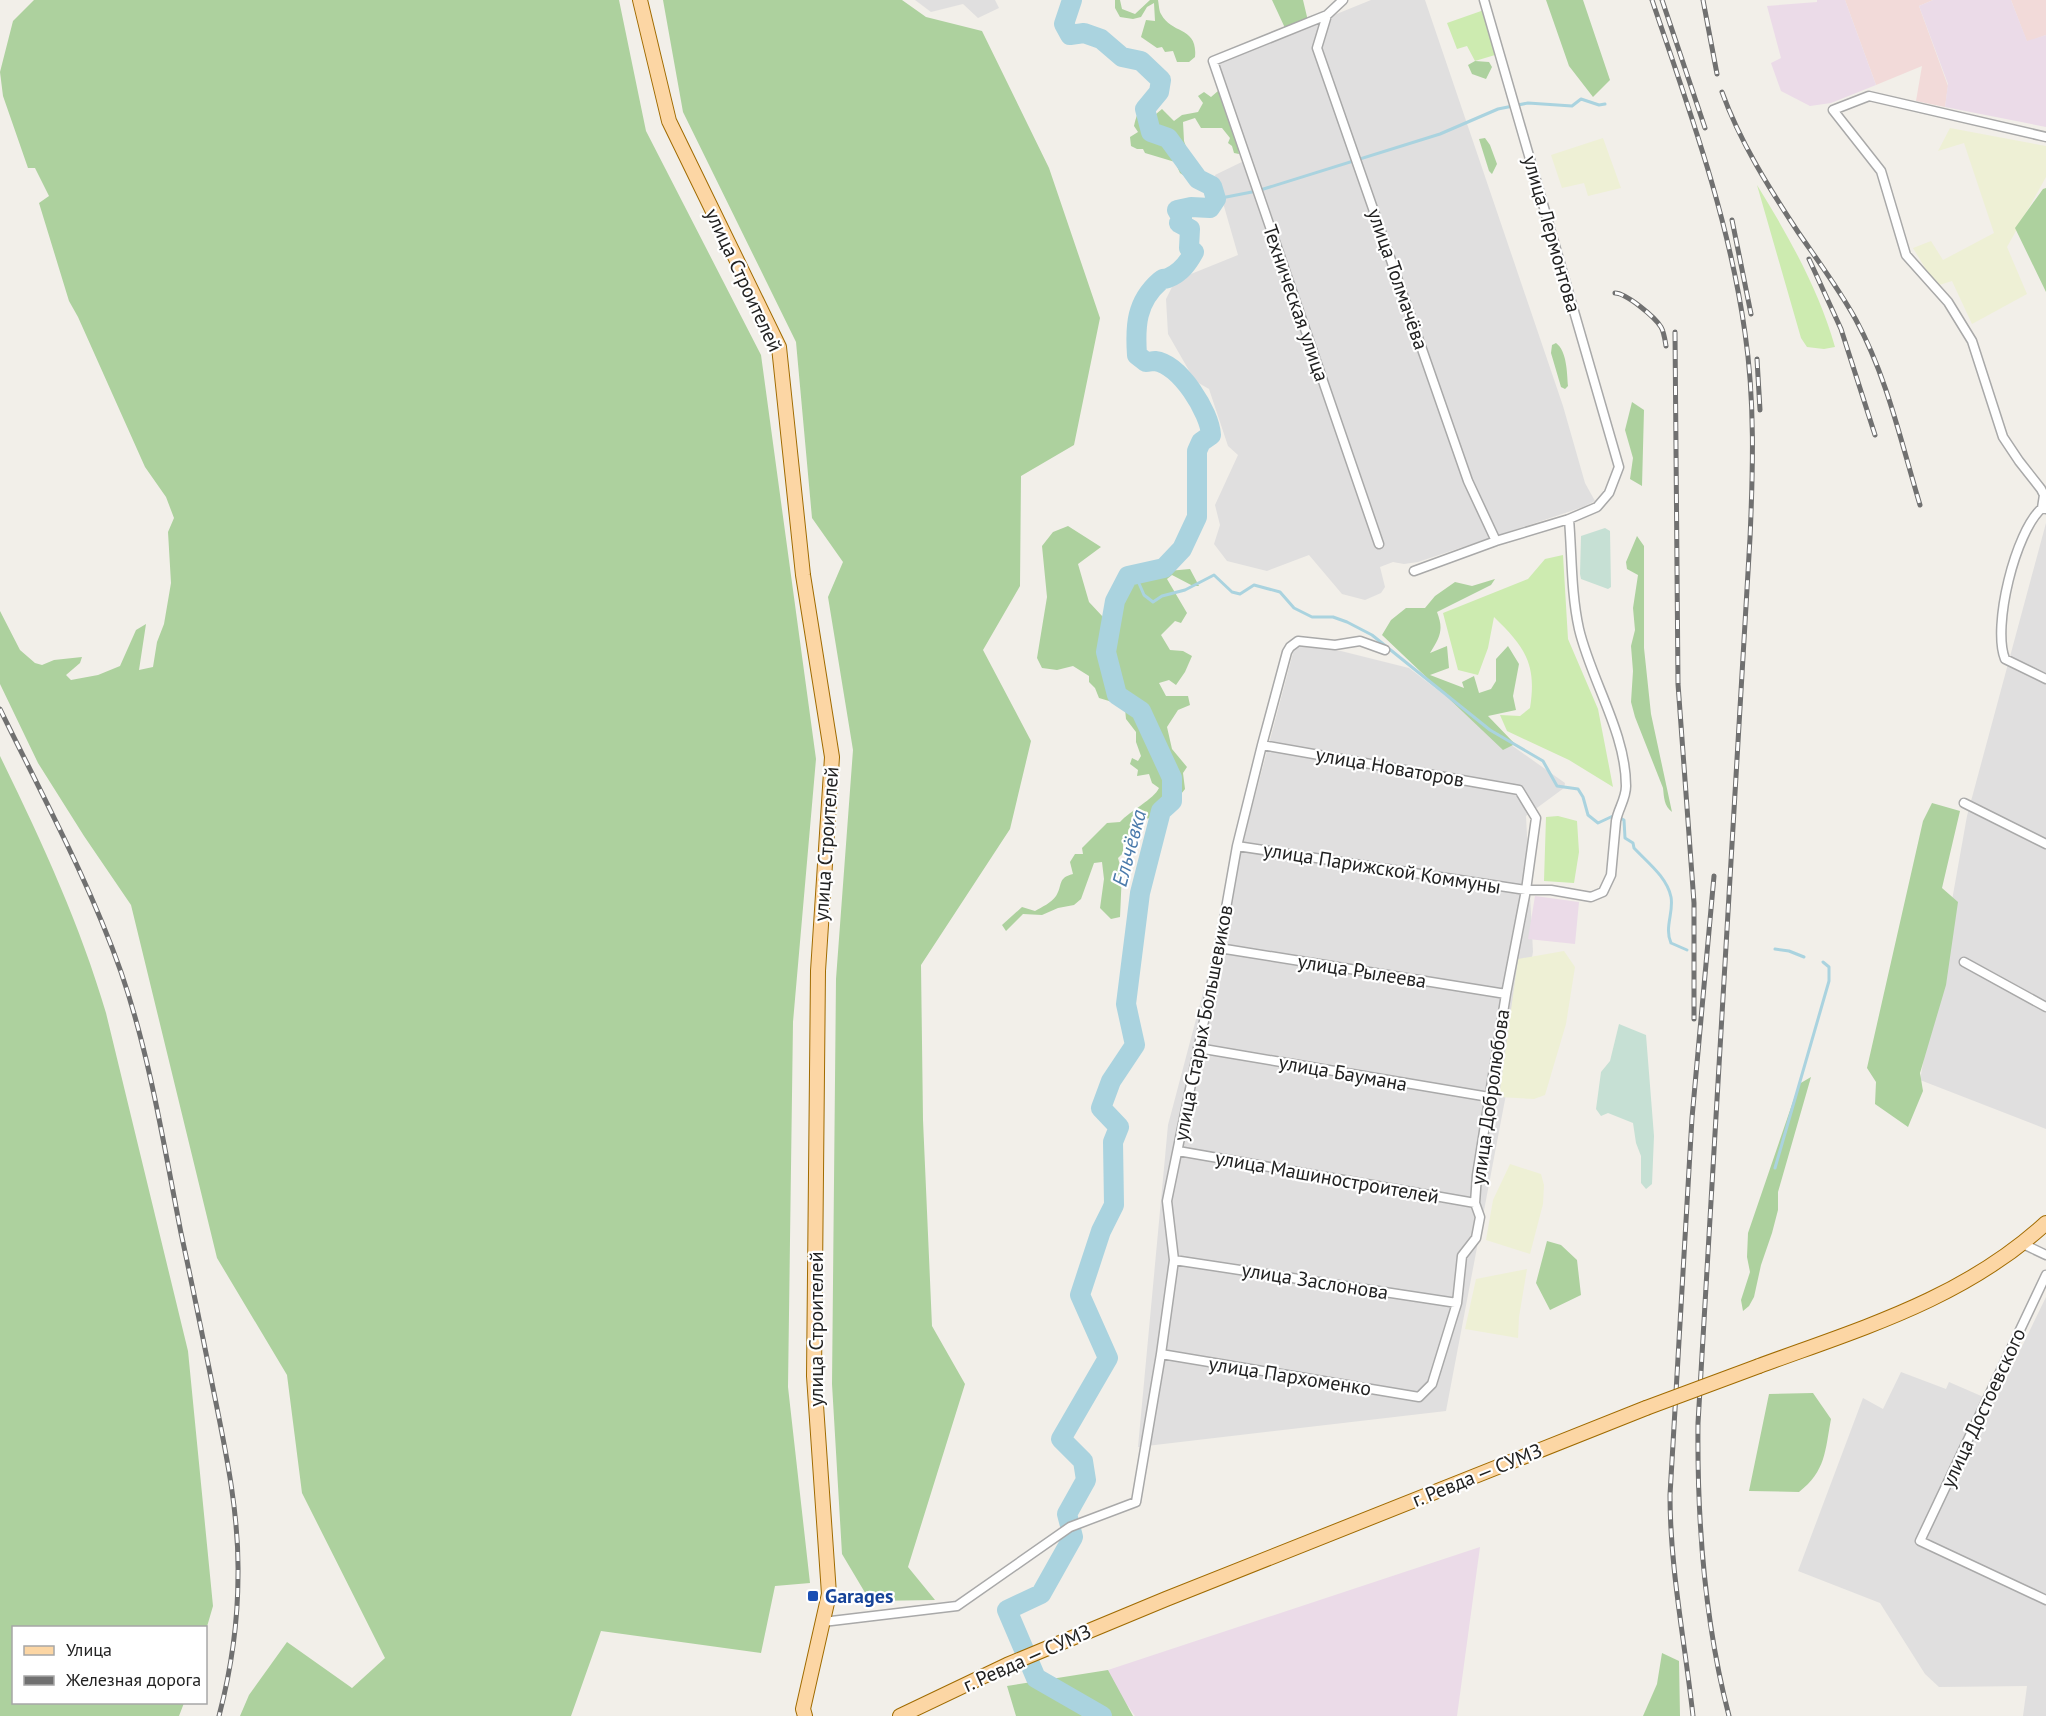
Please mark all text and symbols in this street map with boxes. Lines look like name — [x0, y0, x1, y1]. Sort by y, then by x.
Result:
street label: улица Лермонтова — [1517, 152, 1587, 316]
street label: улица Строителей — [699, 204, 789, 356]
street label: улица Толмачёва — [1362, 205, 1434, 353]
street label: Техническая улица — [1257, 221, 1335, 385]
street label: улица Новаторов — [1314, 741, 1466, 793]
street label: улица Строителей — [808, 766, 844, 922]
water label: Ельчёвка — [1106, 806, 1152, 889]
street label: улица Парижской Коммуны — [1261, 836, 1503, 900]
street label: улица Старых Большевиков — [1167, 903, 1239, 1143]
street label: улица Рылеева — [1296, 948, 1428, 994]
street label: улица Добролюбова — [1465, 1007, 1515, 1187]
street label: улица Баумана — [1277, 1049, 1409, 1097]
street label: улица Машиностроителей — [1213, 1145, 1441, 1209]
street label: улица Строителей — [803, 1251, 829, 1407]
street label: улица Заслонова — [1240, 1257, 1390, 1305]
street label: улица Достоевского — [1935, 1324, 2031, 1492]
street label: улица Пархоменко — [1207, 1350, 1373, 1402]
street label: г. Ревда — СУМЗ — [1408, 1437, 1546, 1513]
place label: Garages — [825, 1583, 893, 1609]
marker: Garages — [806, 1589, 820, 1603]
street label: г. Ревда — СУМЗ — [959, 1618, 1095, 1698]
legend — [12, 1626, 207, 1704]
text: Улица — [66, 1638, 112, 1661]
text: Железная дорога — [65, 1668, 201, 1691]

